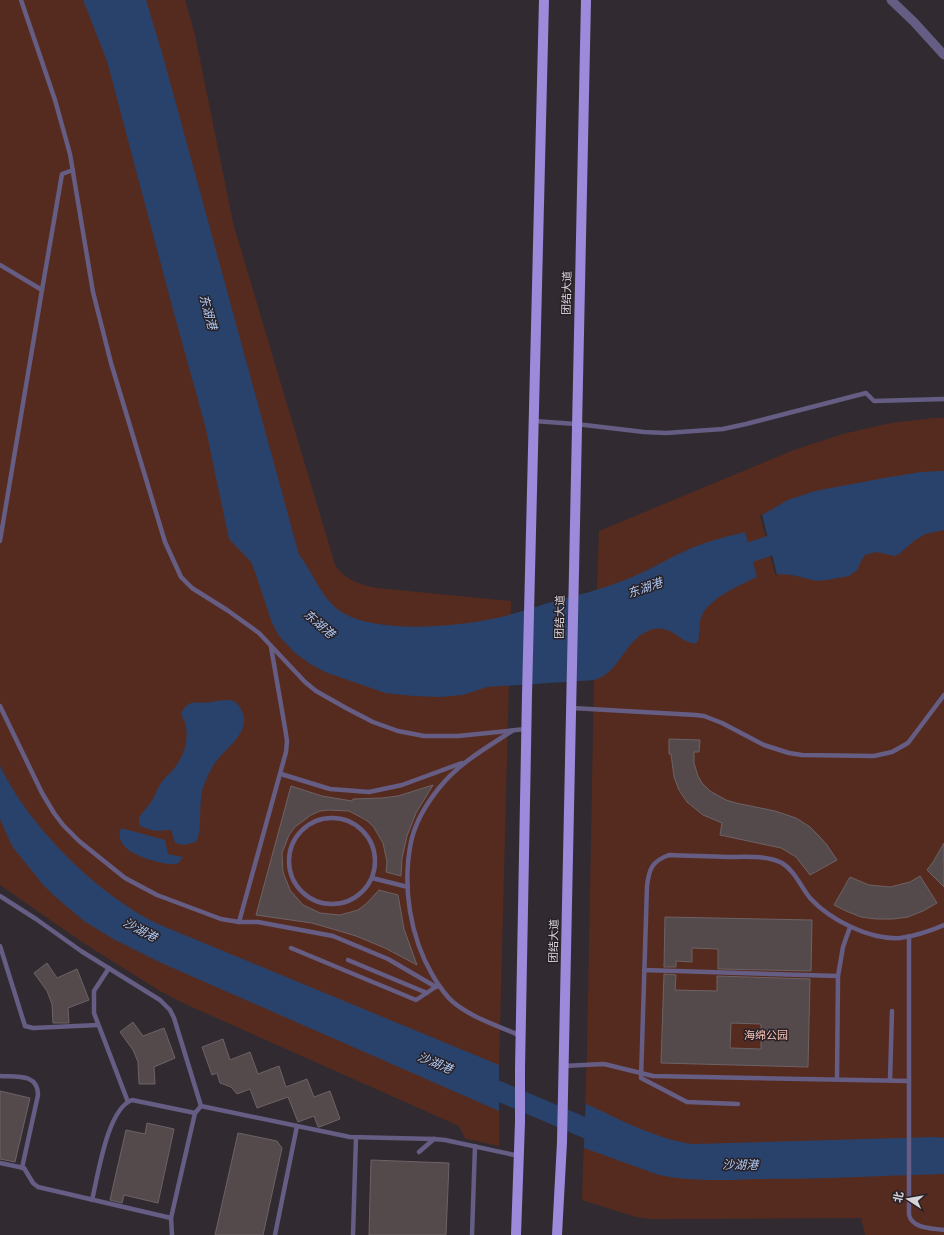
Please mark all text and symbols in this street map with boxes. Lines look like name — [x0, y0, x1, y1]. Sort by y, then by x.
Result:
street label: 团结大道 — [560, 271, 574, 315]
water label: 东湖港 — [197, 293, 220, 333]
water label: 东湖港 — [626, 575, 666, 600]
street label: 团结大道 — [553, 595, 567, 639]
water label: 东湖港 — [301, 607, 339, 642]
water label: 沙湖港 — [121, 915, 161, 946]
street label: 团结大道 — [547, 919, 561, 963]
park label: 海绵公园 — [744, 1029, 788, 1042]
water label: 沙湖港 — [416, 1050, 456, 1077]
water label: 沙湖港 — [722, 1158, 760, 1172]
north arrow — [888, 1179, 928, 1219]
text: 北 — [891, 1190, 906, 1204]

